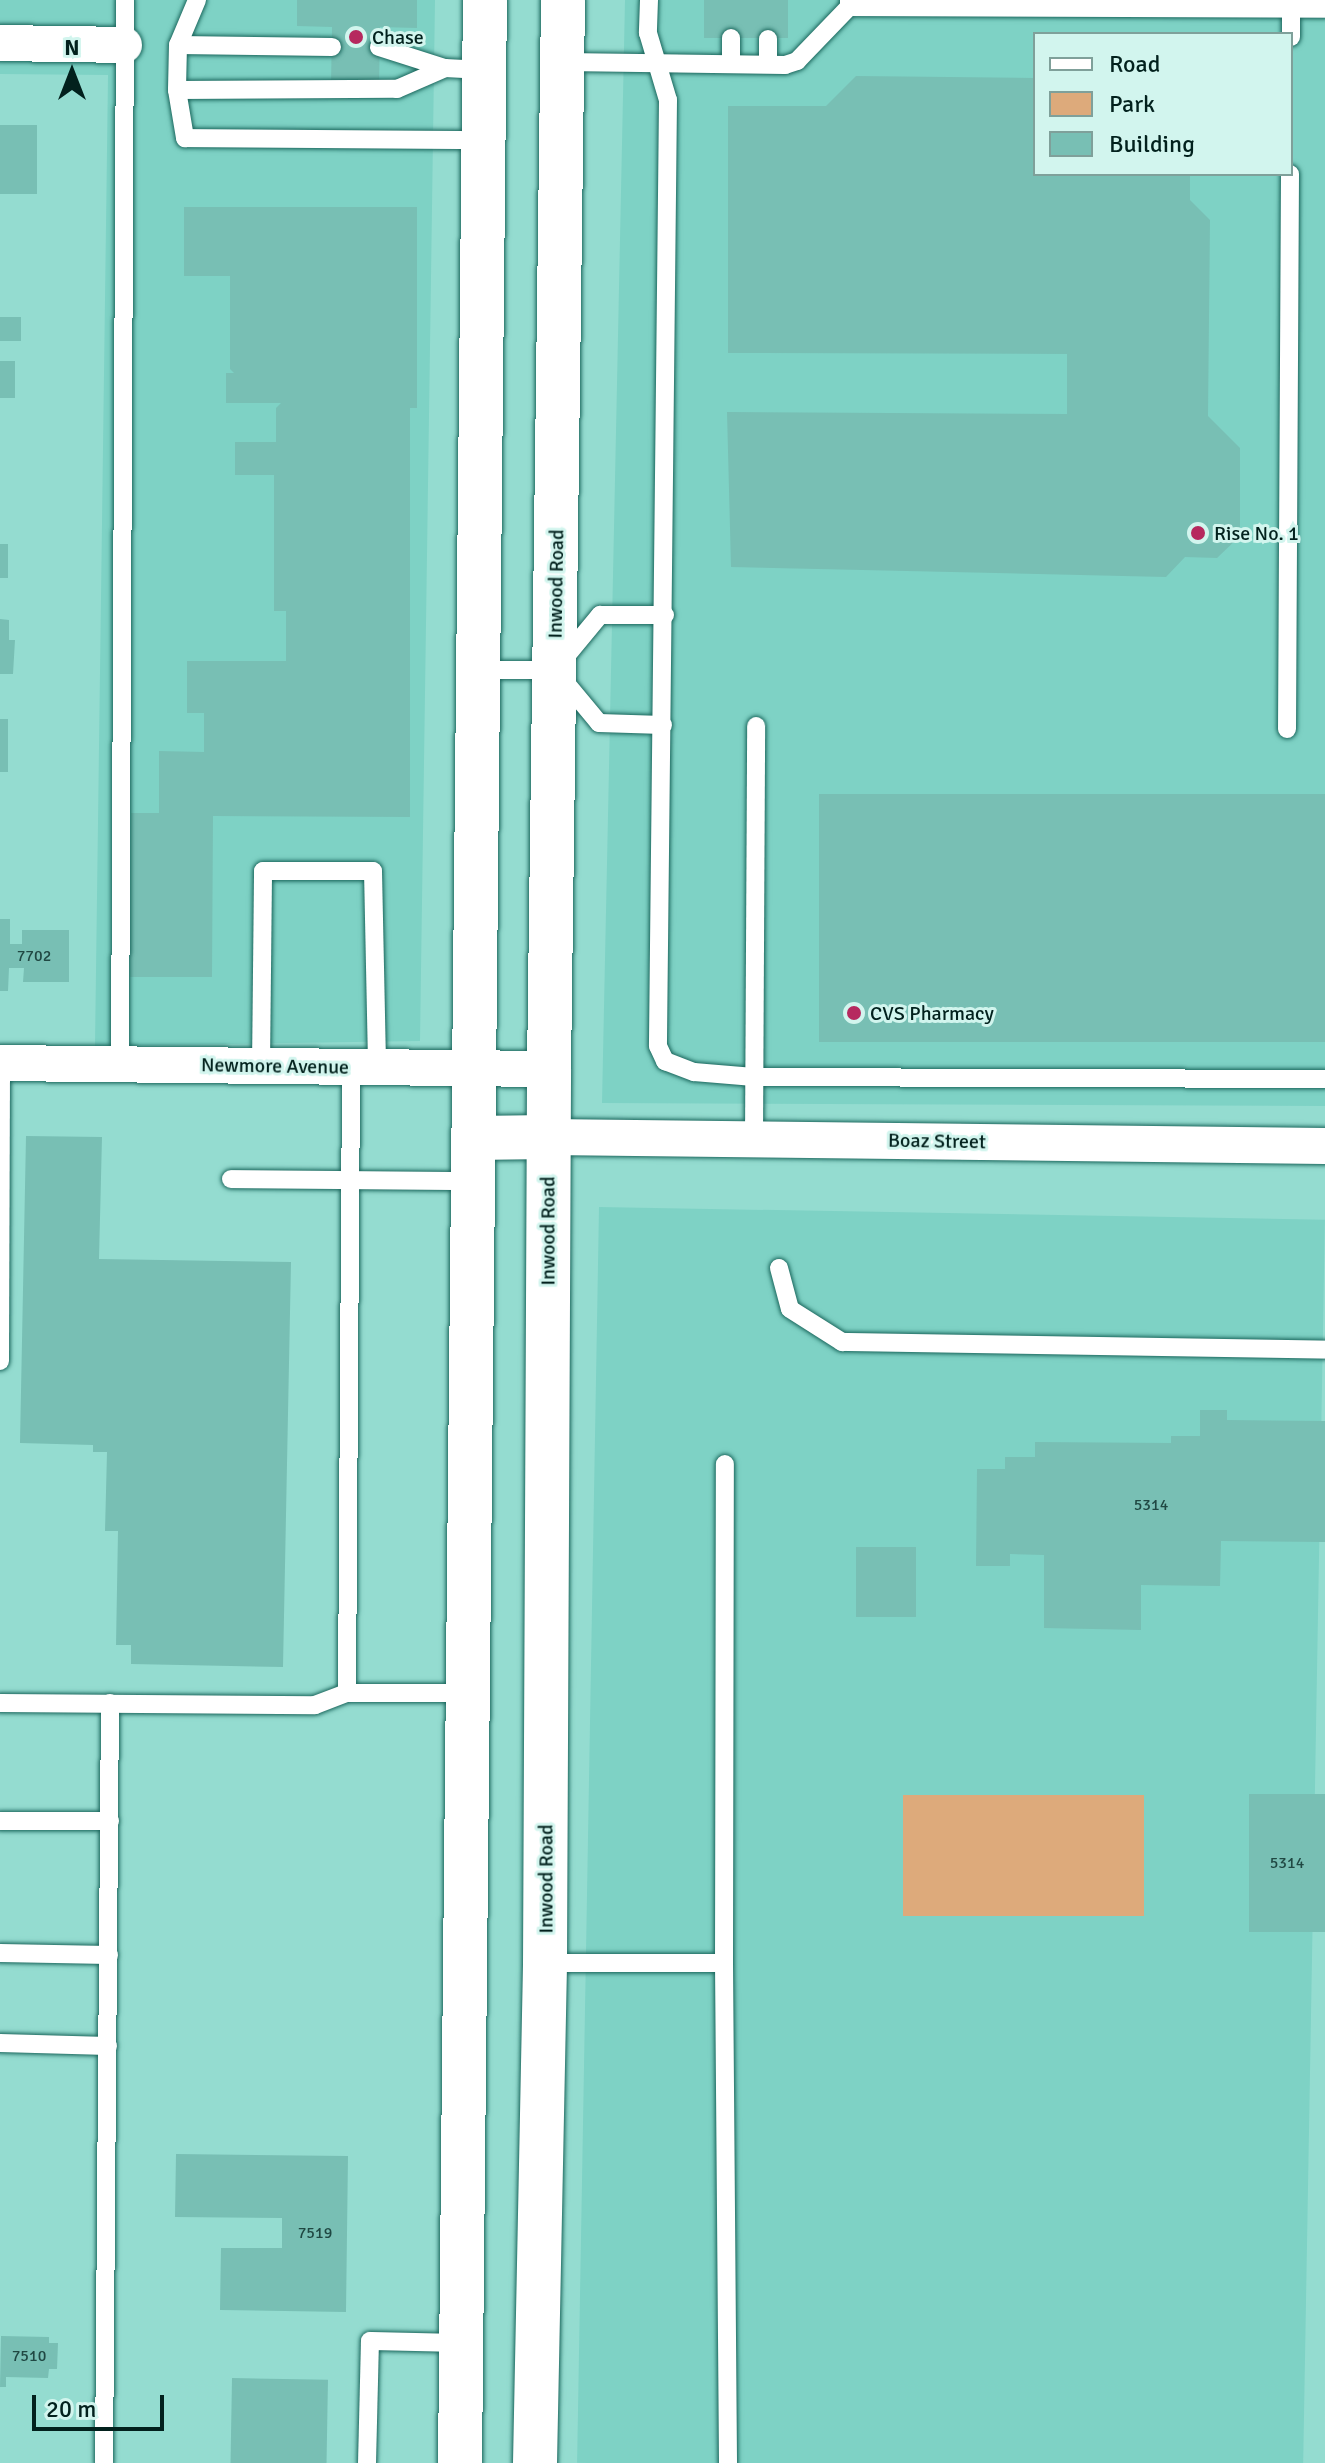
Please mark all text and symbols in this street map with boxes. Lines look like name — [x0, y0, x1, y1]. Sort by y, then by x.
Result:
place label: Chase — [372, 25, 424, 49]
marker: Chase — [347, 28, 365, 46]
north arrow — [32, 32, 112, 112]
legend — [1033, 32, 1293, 176]
text: N — [64, 34, 80, 61]
text: Road — [1109, 49, 1160, 79]
text: Park — [1109, 89, 1155, 119]
text: Building — [1109, 129, 1195, 159]
place label: Rise No. 1 — [1214, 521, 1299, 545]
marker: Rise No. 1 — [1189, 524, 1207, 542]
street label: Inwood Road — [543, 529, 569, 639]
house number: 7702 — [17, 946, 51, 966]
place label: CVS Pharmacy — [870, 1001, 994, 1025]
marker: CVS Pharmacy — [845, 1004, 863, 1022]
street label: Newmore Avenue — [201, 1053, 349, 1079]
street label: Boaz Street — [888, 1128, 986, 1154]
street label: Inwood Road — [536, 1176, 560, 1286]
house number: 5314 — [1134, 1495, 1168, 1515]
street label: Inwood Road — [534, 1824, 558, 1934]
house number: 5314 — [1270, 1853, 1304, 1873]
house number: 7519 — [298, 2223, 332, 2243]
house number: 7510 — [12, 2346, 46, 2366]
scale bar — [36, 2379, 168, 2429]
text: 20 m — [46, 2394, 96, 2424]

